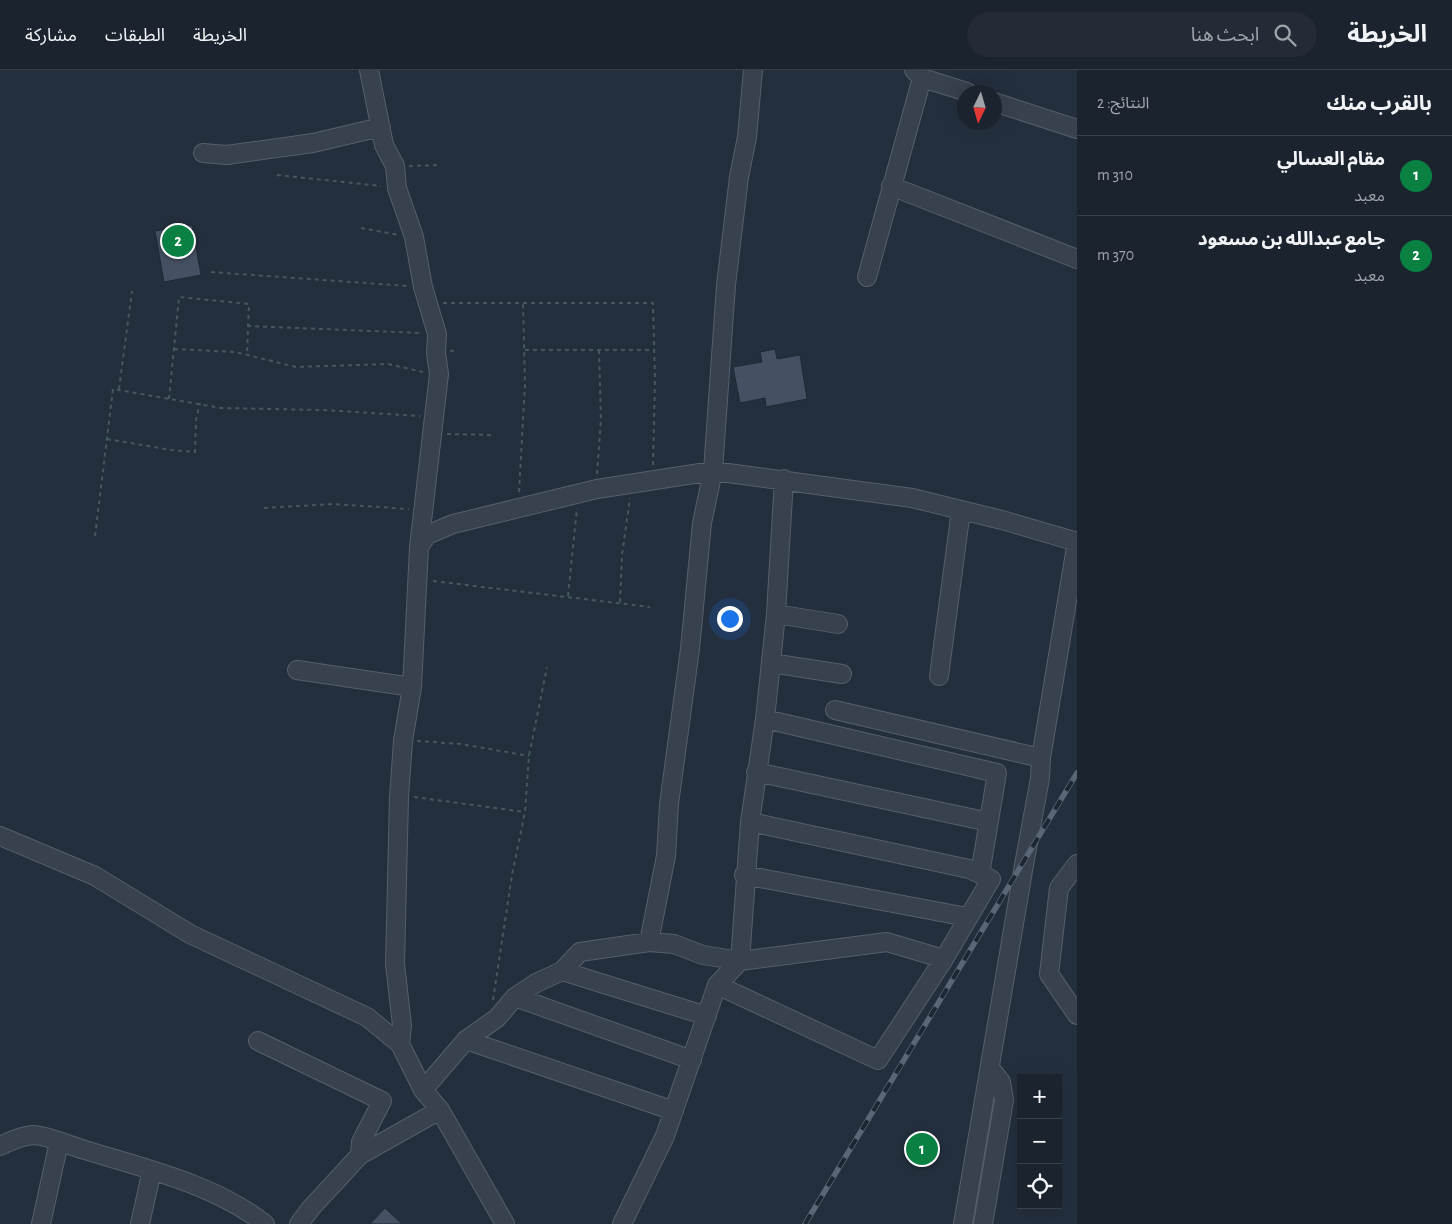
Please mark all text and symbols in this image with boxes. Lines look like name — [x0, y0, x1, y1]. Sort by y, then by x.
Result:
search box — [967, 12, 1317, 57]
icon: search — [1271, 21, 1299, 49]
text: الخريطة — [1347, 23, 1427, 47]
text: ابحث هنا — [1191, 26, 1259, 45]
text: مشاركة — [25, 27, 77, 45]
text: الطبقات — [105, 27, 165, 45]
text: الخريطة — [193, 27, 247, 45]
north arrow — [957, 85, 1002, 130]
text: بالقرب منك — [1326, 93, 1432, 114]
text: النتائج: 2 — [1097, 95, 1149, 111]
text: مقام العسالي — [1277, 150, 1385, 169]
text: 310 m — [1097, 167, 1133, 183]
text: 1 — [1413, 167, 1419, 183]
text: معبد — [1354, 188, 1385, 204]
pin: 2 — [162, 222, 194, 260]
text: جامع عبدالله بن مسعود — [1198, 230, 1385, 249]
text: 370 m — [1097, 247, 1134, 263]
text: 2 — [1412, 247, 1420, 263]
text: معبد — [1354, 268, 1385, 284]
your location — [717, 606, 743, 632]
map controls — [1017, 1074, 1062, 1209]
button: + — [1017, 1074, 1062, 1119]
button: − — [1017, 1119, 1062, 1164]
pin: 1 — [906, 1130, 938, 1168]
button: locate — [1017, 1164, 1062, 1209]

